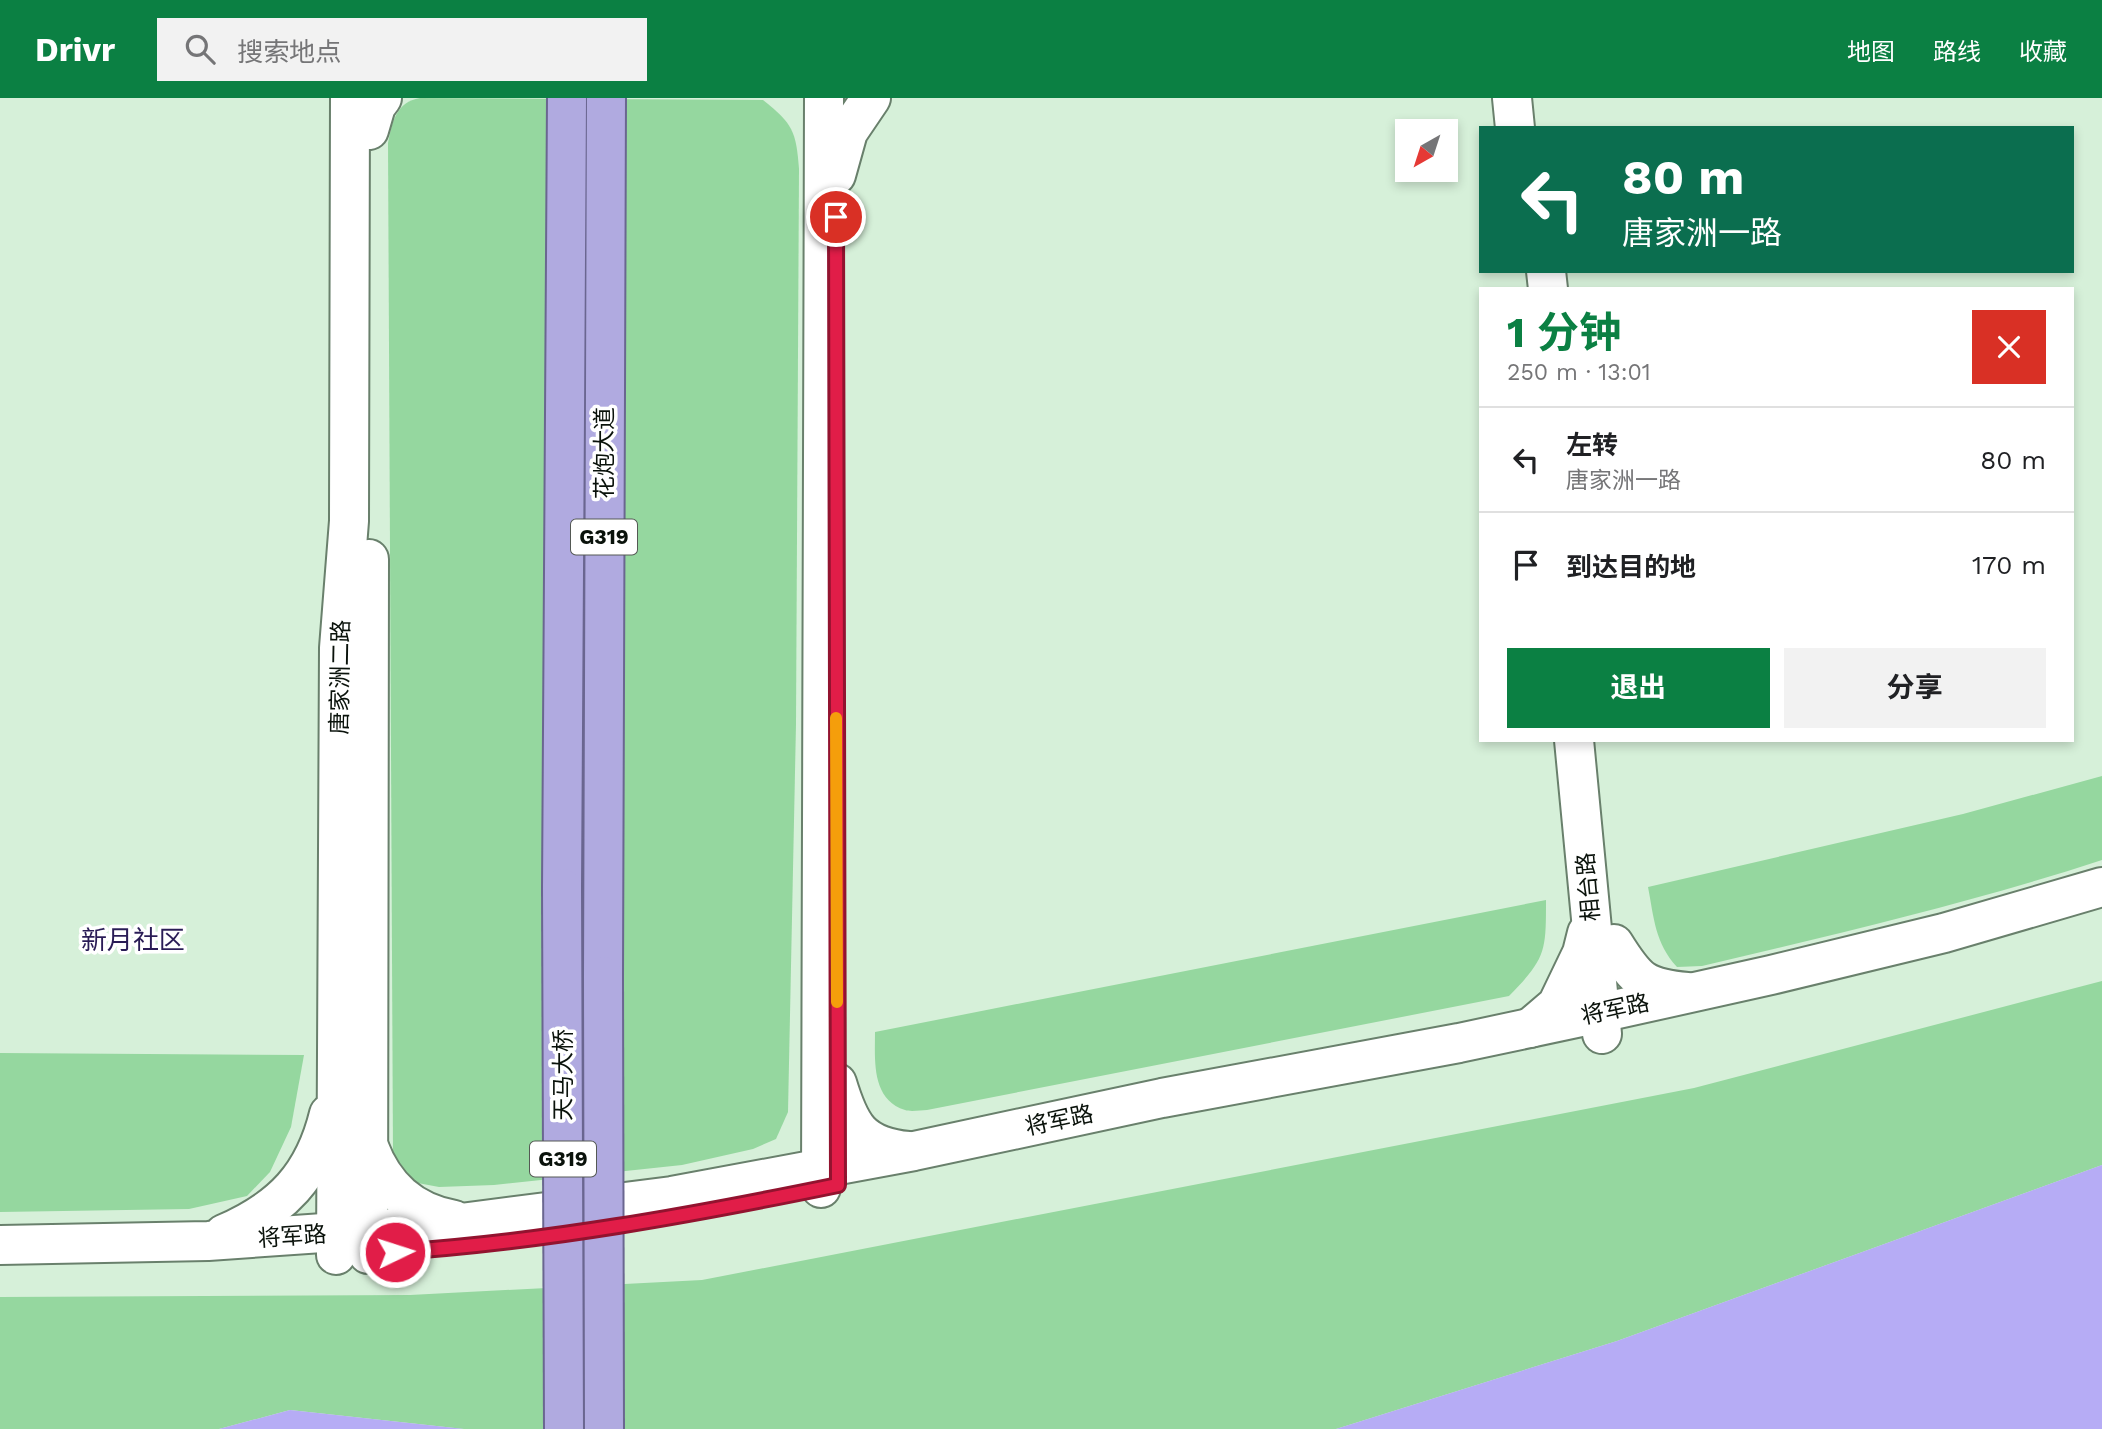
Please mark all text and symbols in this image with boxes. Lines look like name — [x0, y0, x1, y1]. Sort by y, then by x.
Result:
search box — [157, 18, 647, 81]
text: Drivr — [35, 30, 115, 69]
icon: search — [181, 30, 219, 68]
text: 搜索地点 — [237, 37, 341, 67]
text: 地图 — [1847, 38, 1895, 66]
text: 路线 — [1933, 38, 1981, 66]
text: 收藏 — [2019, 38, 2067, 66]
north arrow — [1395, 119, 1458, 182]
map controls — [1395, 119, 1458, 182]
text: 80 m — [1622, 148, 1744, 206]
icon: left — [1507, 154, 1598, 245]
pin — [806, 187, 866, 247]
icon: arrive — [817, 198, 855, 236]
text: 唐家洲一路 — [1622, 214, 1782, 252]
text: 1 分钟 — [1507, 308, 1621, 357]
button: close — [1972, 310, 2046, 384]
text: 250 m · 13:01 — [1507, 359, 1651, 386]
street label: 花炮大道 — [591, 407, 618, 499]
text: 左转 — [1566, 430, 1618, 460]
icon: left — [1507, 441, 1545, 479]
text: 80 m — [1980, 445, 2046, 475]
text: 唐家洲一路 — [1566, 467, 1681, 494]
road number: G319 — [571, 520, 637, 555]
icon: arrive — [1507, 546, 1545, 584]
text: 170 m — [1972, 550, 2046, 580]
text: 到达目的地 — [1566, 552, 1696, 582]
street label: 唐家洲二路 — [326, 619, 355, 735]
button: 退出 — [1507, 648, 1770, 728]
button: 分享 — [1784, 648, 2046, 728]
street label: 相台路 — [1572, 851, 1605, 923]
district label: 新月社区 — [81, 925, 185, 955]
street label: 将军路 — [1579, 989, 1652, 1030]
street label: 天马大桥 — [550, 1029, 577, 1121]
street label: 将军路 — [1023, 1100, 1096, 1141]
road number: G319 — [530, 1142, 596, 1176]
position arrow — [358, 1215, 432, 1289]
street label: 将军路 — [257, 1221, 327, 1252]

